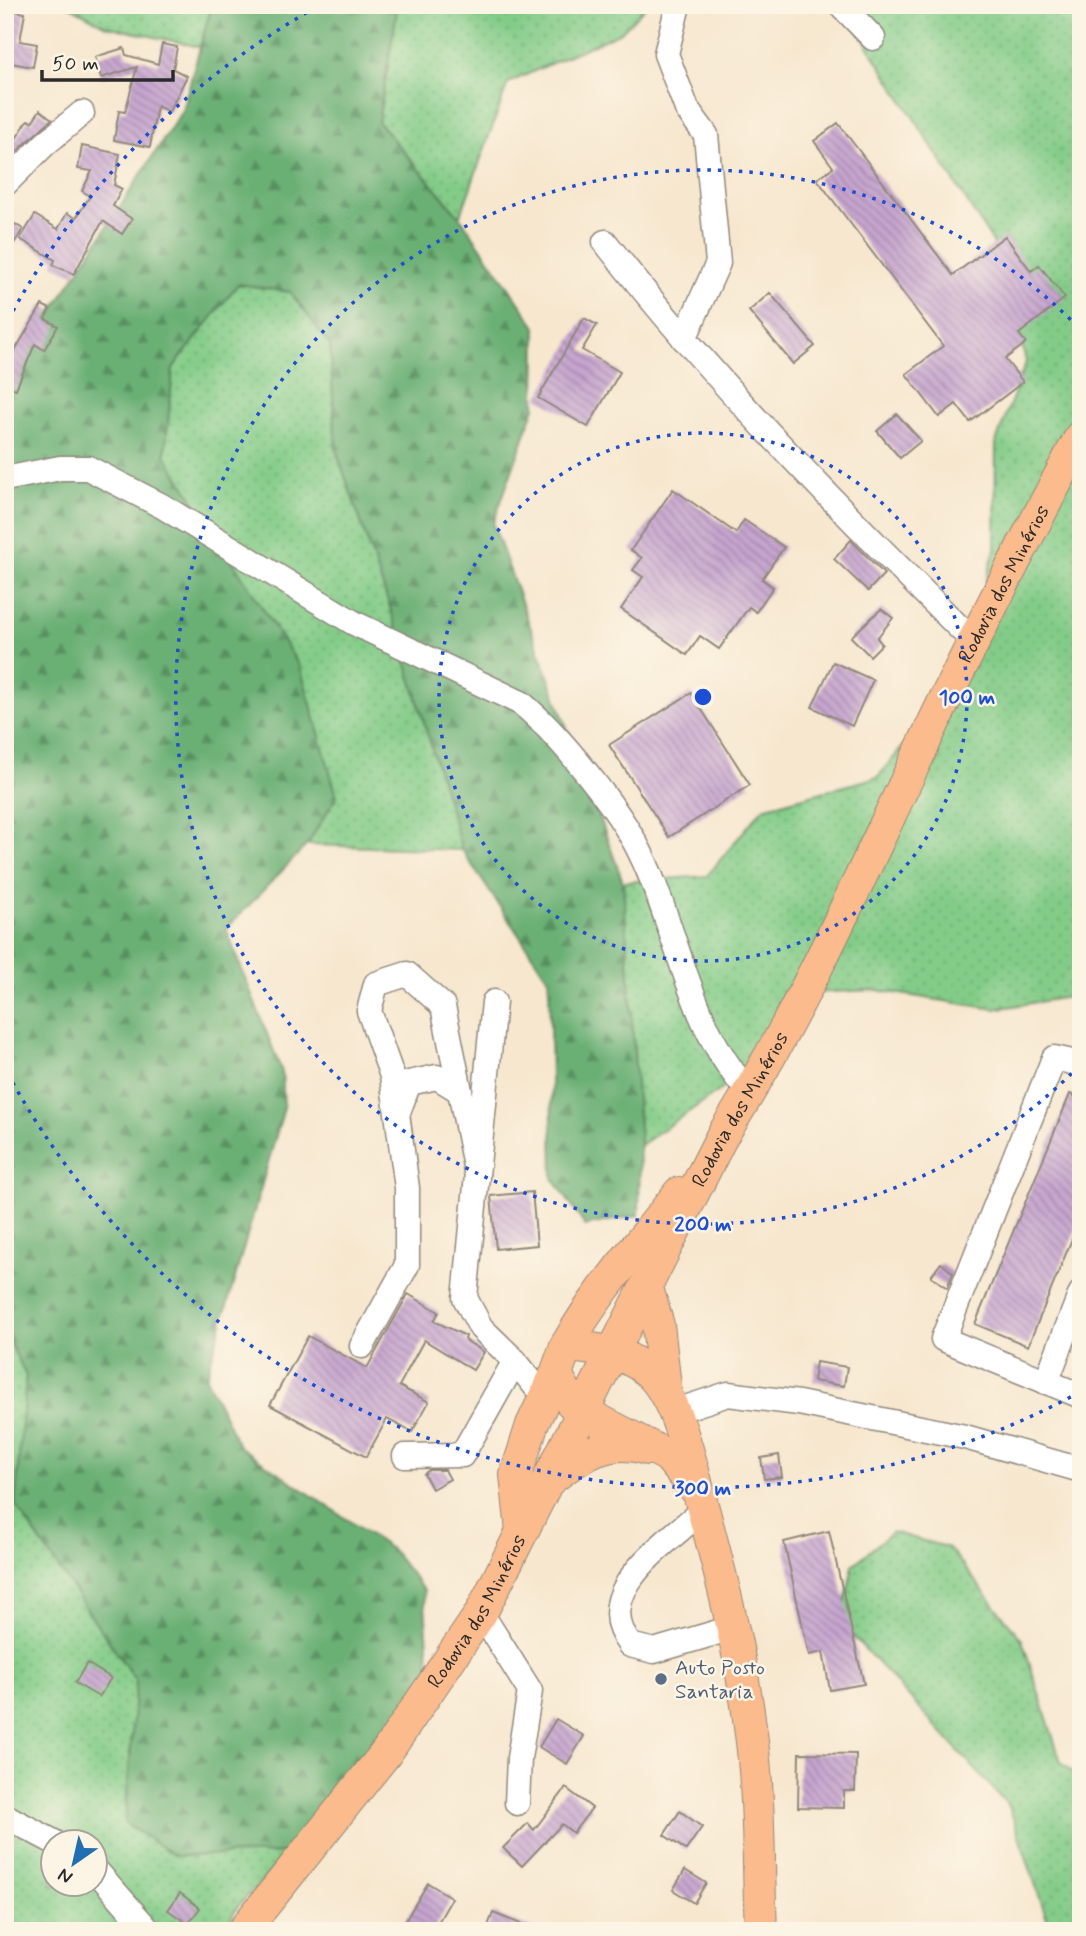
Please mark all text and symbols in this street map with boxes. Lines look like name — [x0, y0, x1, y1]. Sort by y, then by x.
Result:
scale bar — [42, 38, 173, 82]
text: 50 m — [52, 50, 99, 78]
street label: Rodovia dos Minérios — [952, 500, 1057, 668]
text: 100 m — [939, 684, 995, 712]
centre of rings — [691, 685, 715, 709]
street label: Rodovia dos Minérios — [686, 1027, 796, 1192]
text: 200 m — [674, 1211, 732, 1239]
text: 300 m — [675, 1475, 732, 1503]
street label: Rodovia dos Minérios — [421, 1530, 533, 1694]
place label: Auto Posto Santaria — [675, 1654, 765, 1706]
marker: Auto Posto Santaria — [653, 1671, 669, 1687]
north arrow — [38, 1828, 108, 1898]
text: N — [53, 1862, 78, 1890]

